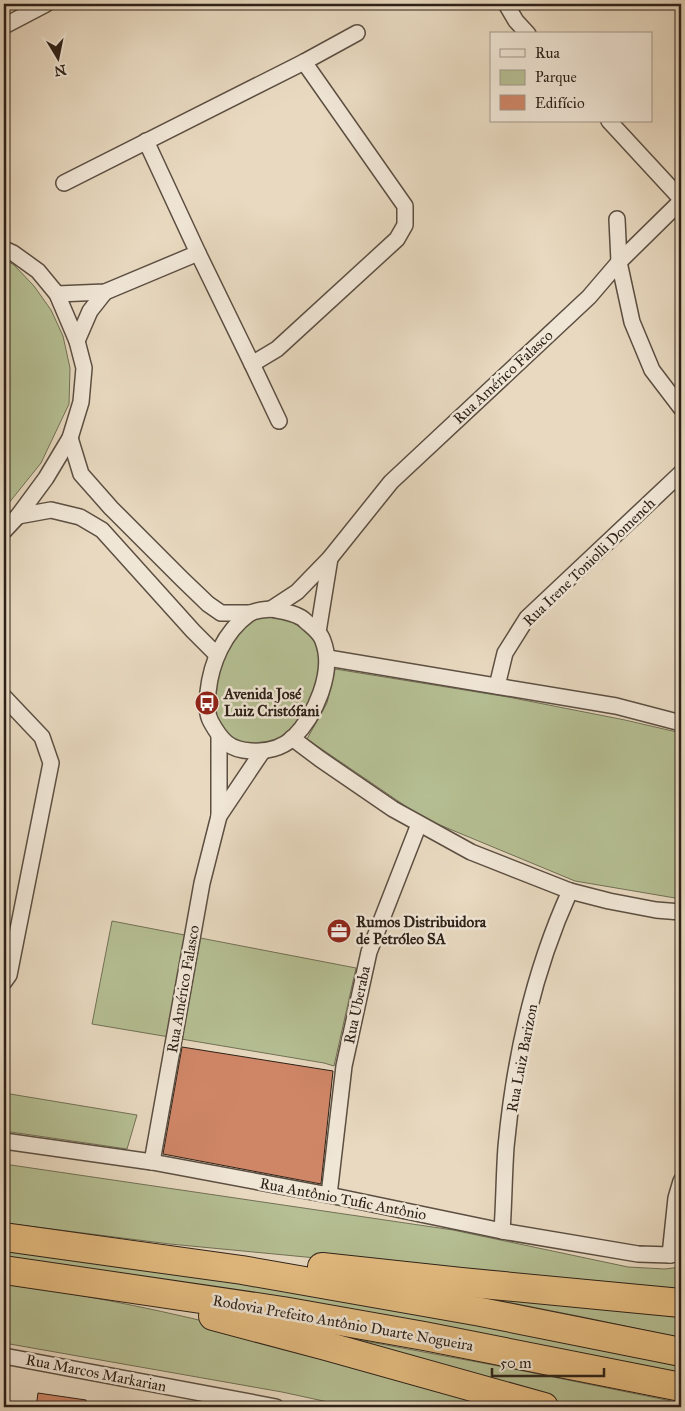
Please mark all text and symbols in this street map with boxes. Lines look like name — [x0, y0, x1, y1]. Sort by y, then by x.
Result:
north arrow — [32, 32, 82, 82]
legend — [490, 32, 652, 122]
text: Rua — [535, 44, 560, 62]
text: N — [53, 61, 67, 80]
text: Parque — [535, 68, 577, 87]
text: Edifício — [535, 94, 585, 112]
street label: Rua Américo Falasco — [450, 326, 557, 428]
street label: Rua Irene Toniolli Domench — [519, 494, 659, 630]
place label: Avenida José Luiz Cristófani — [223, 685, 320, 720]
bus stop icon: Avenida José Luiz Cristófani — [194, 690, 220, 716]
place label: Rumos Distribuidora de Petróleo SA — [356, 913, 487, 948]
office icon: Rumos Distribuidora de Petróleo SA — [326, 918, 352, 944]
street label: Rua Américo Falasco — [163, 923, 203, 1054]
street label: Rua Uberaba — [340, 964, 374, 1046]
street label: Rua Luiz Barizon — [503, 1002, 541, 1114]
street label: Rua Antônio Tufic Antônio — [258, 1174, 428, 1224]
street label: Rodovia Prefeito Antônio Duarte Nogueira — [211, 1291, 475, 1355]
scale bar — [492, 1346, 605, 1378]
street label: Rua Marcos Markarian — [24, 1351, 168, 1395]
text: 50 m — [500, 1354, 532, 1372]

